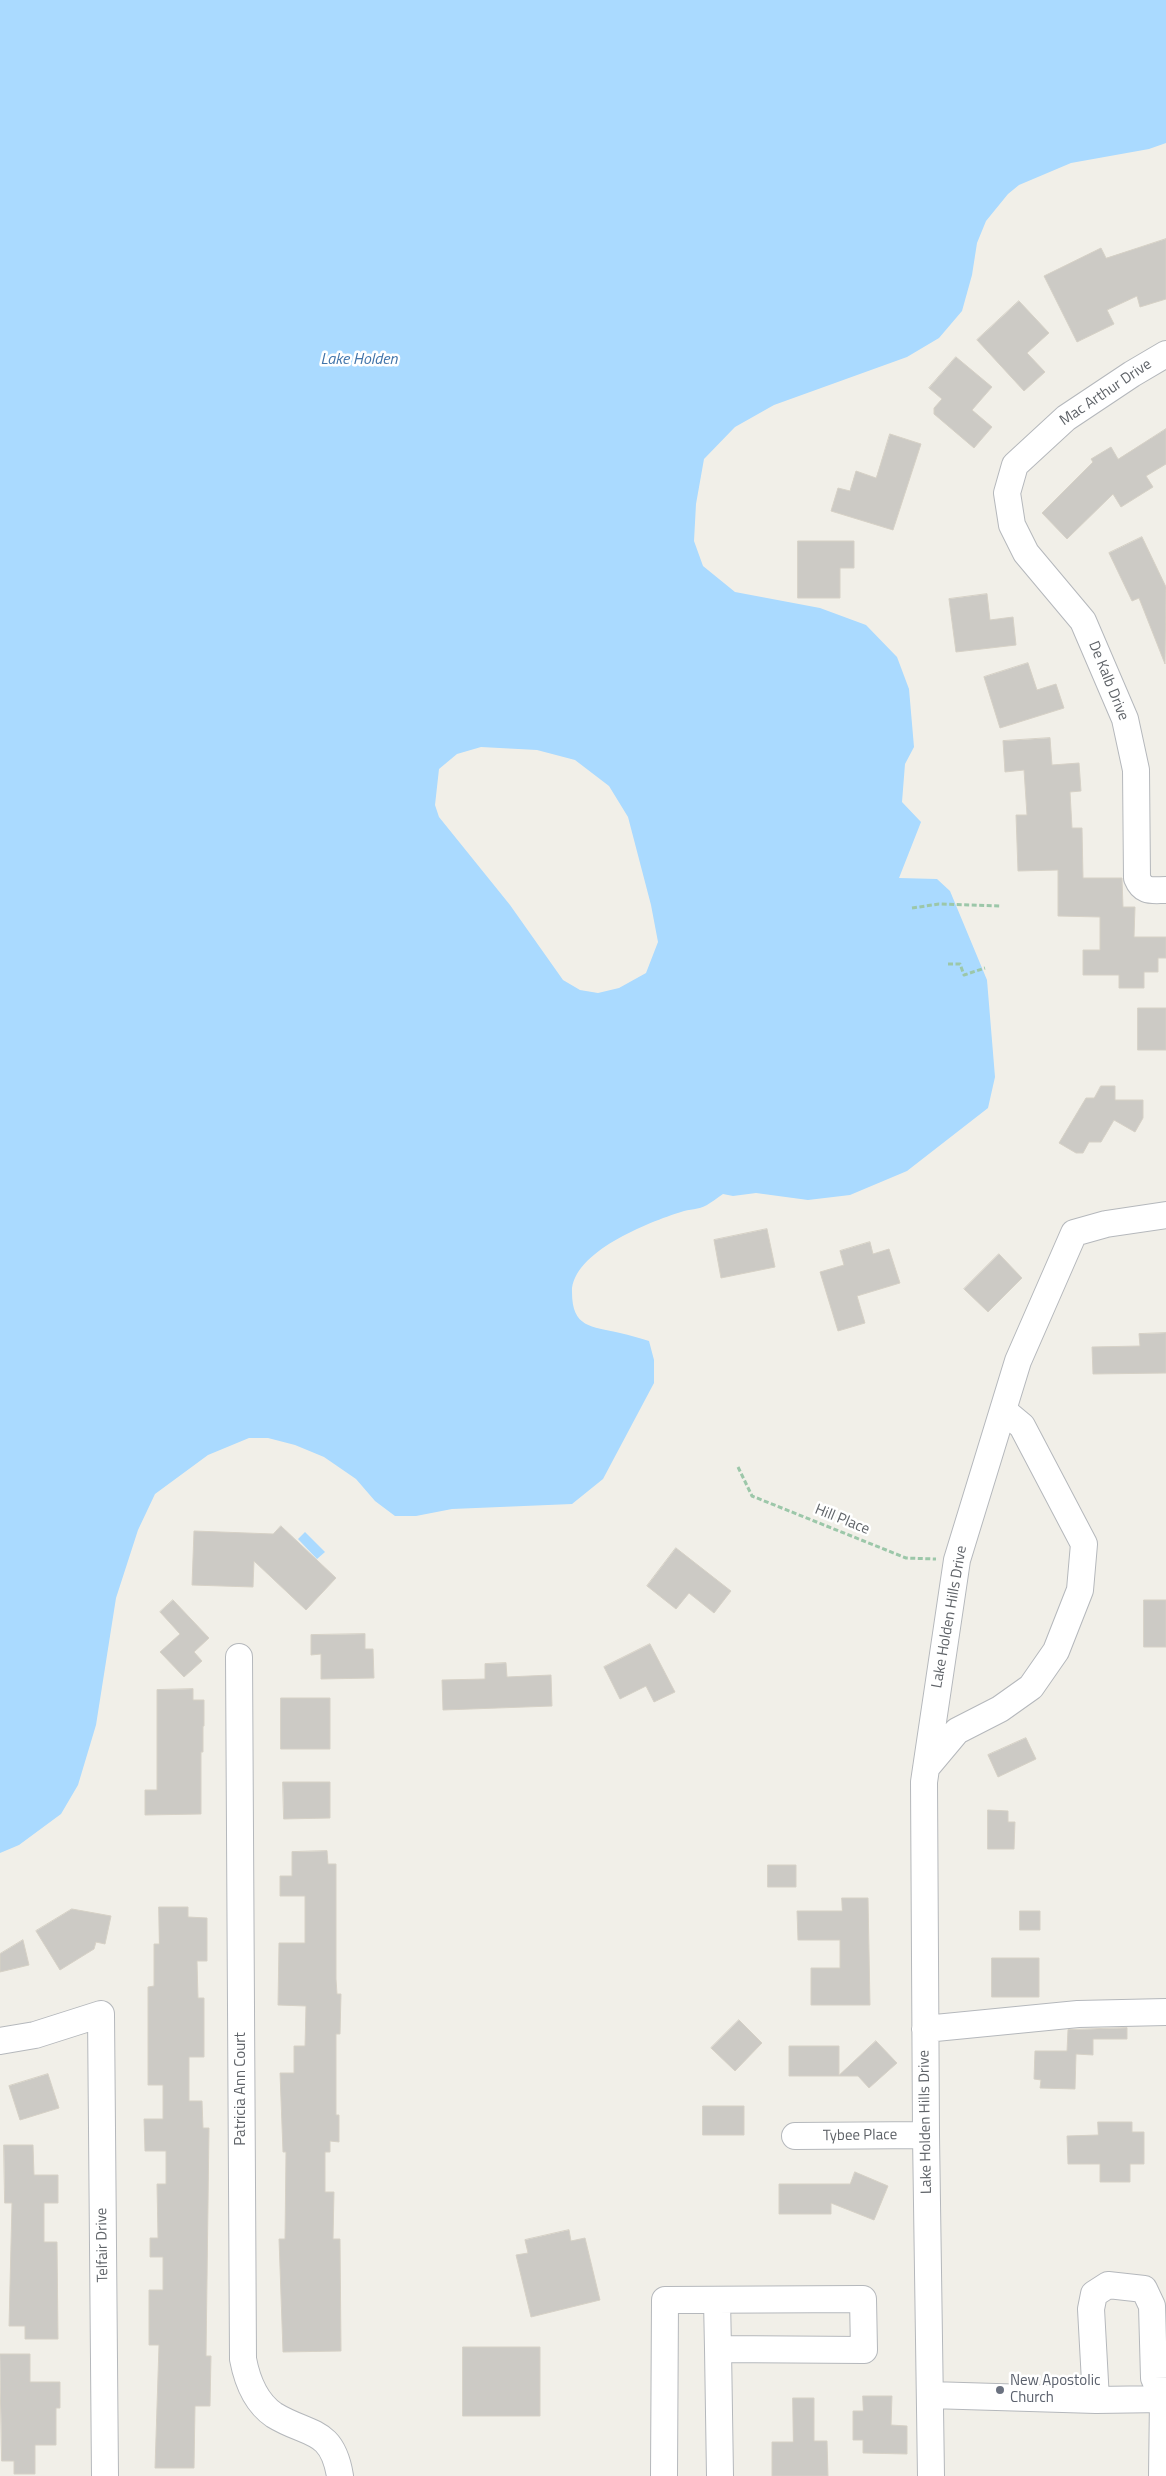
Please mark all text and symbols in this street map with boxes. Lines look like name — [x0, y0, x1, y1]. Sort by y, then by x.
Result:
water label: Lake Holden — [320, 350, 398, 370]
street label: Mac Arthur Drive — [1057, 356, 1155, 430]
street label: De Kalb Drive — [1084, 639, 1132, 723]
street label: Hill Place — [812, 1501, 872, 1539]
street label: Lake Holden Hills Drive — [929, 1544, 971, 1690]
street label: Patricia Ann Court — [232, 2032, 250, 2146]
street label: Lake Holden Hills Drive — [916, 2050, 936, 2194]
street label: Tybee Place — [823, 2126, 897, 2146]
street label: Telfair Drive — [93, 2208, 113, 2282]
place label: New Apostolic Church — [1010, 2372, 1101, 2407]
marker: New Apostolic Church — [994, 2384, 1006, 2396]

